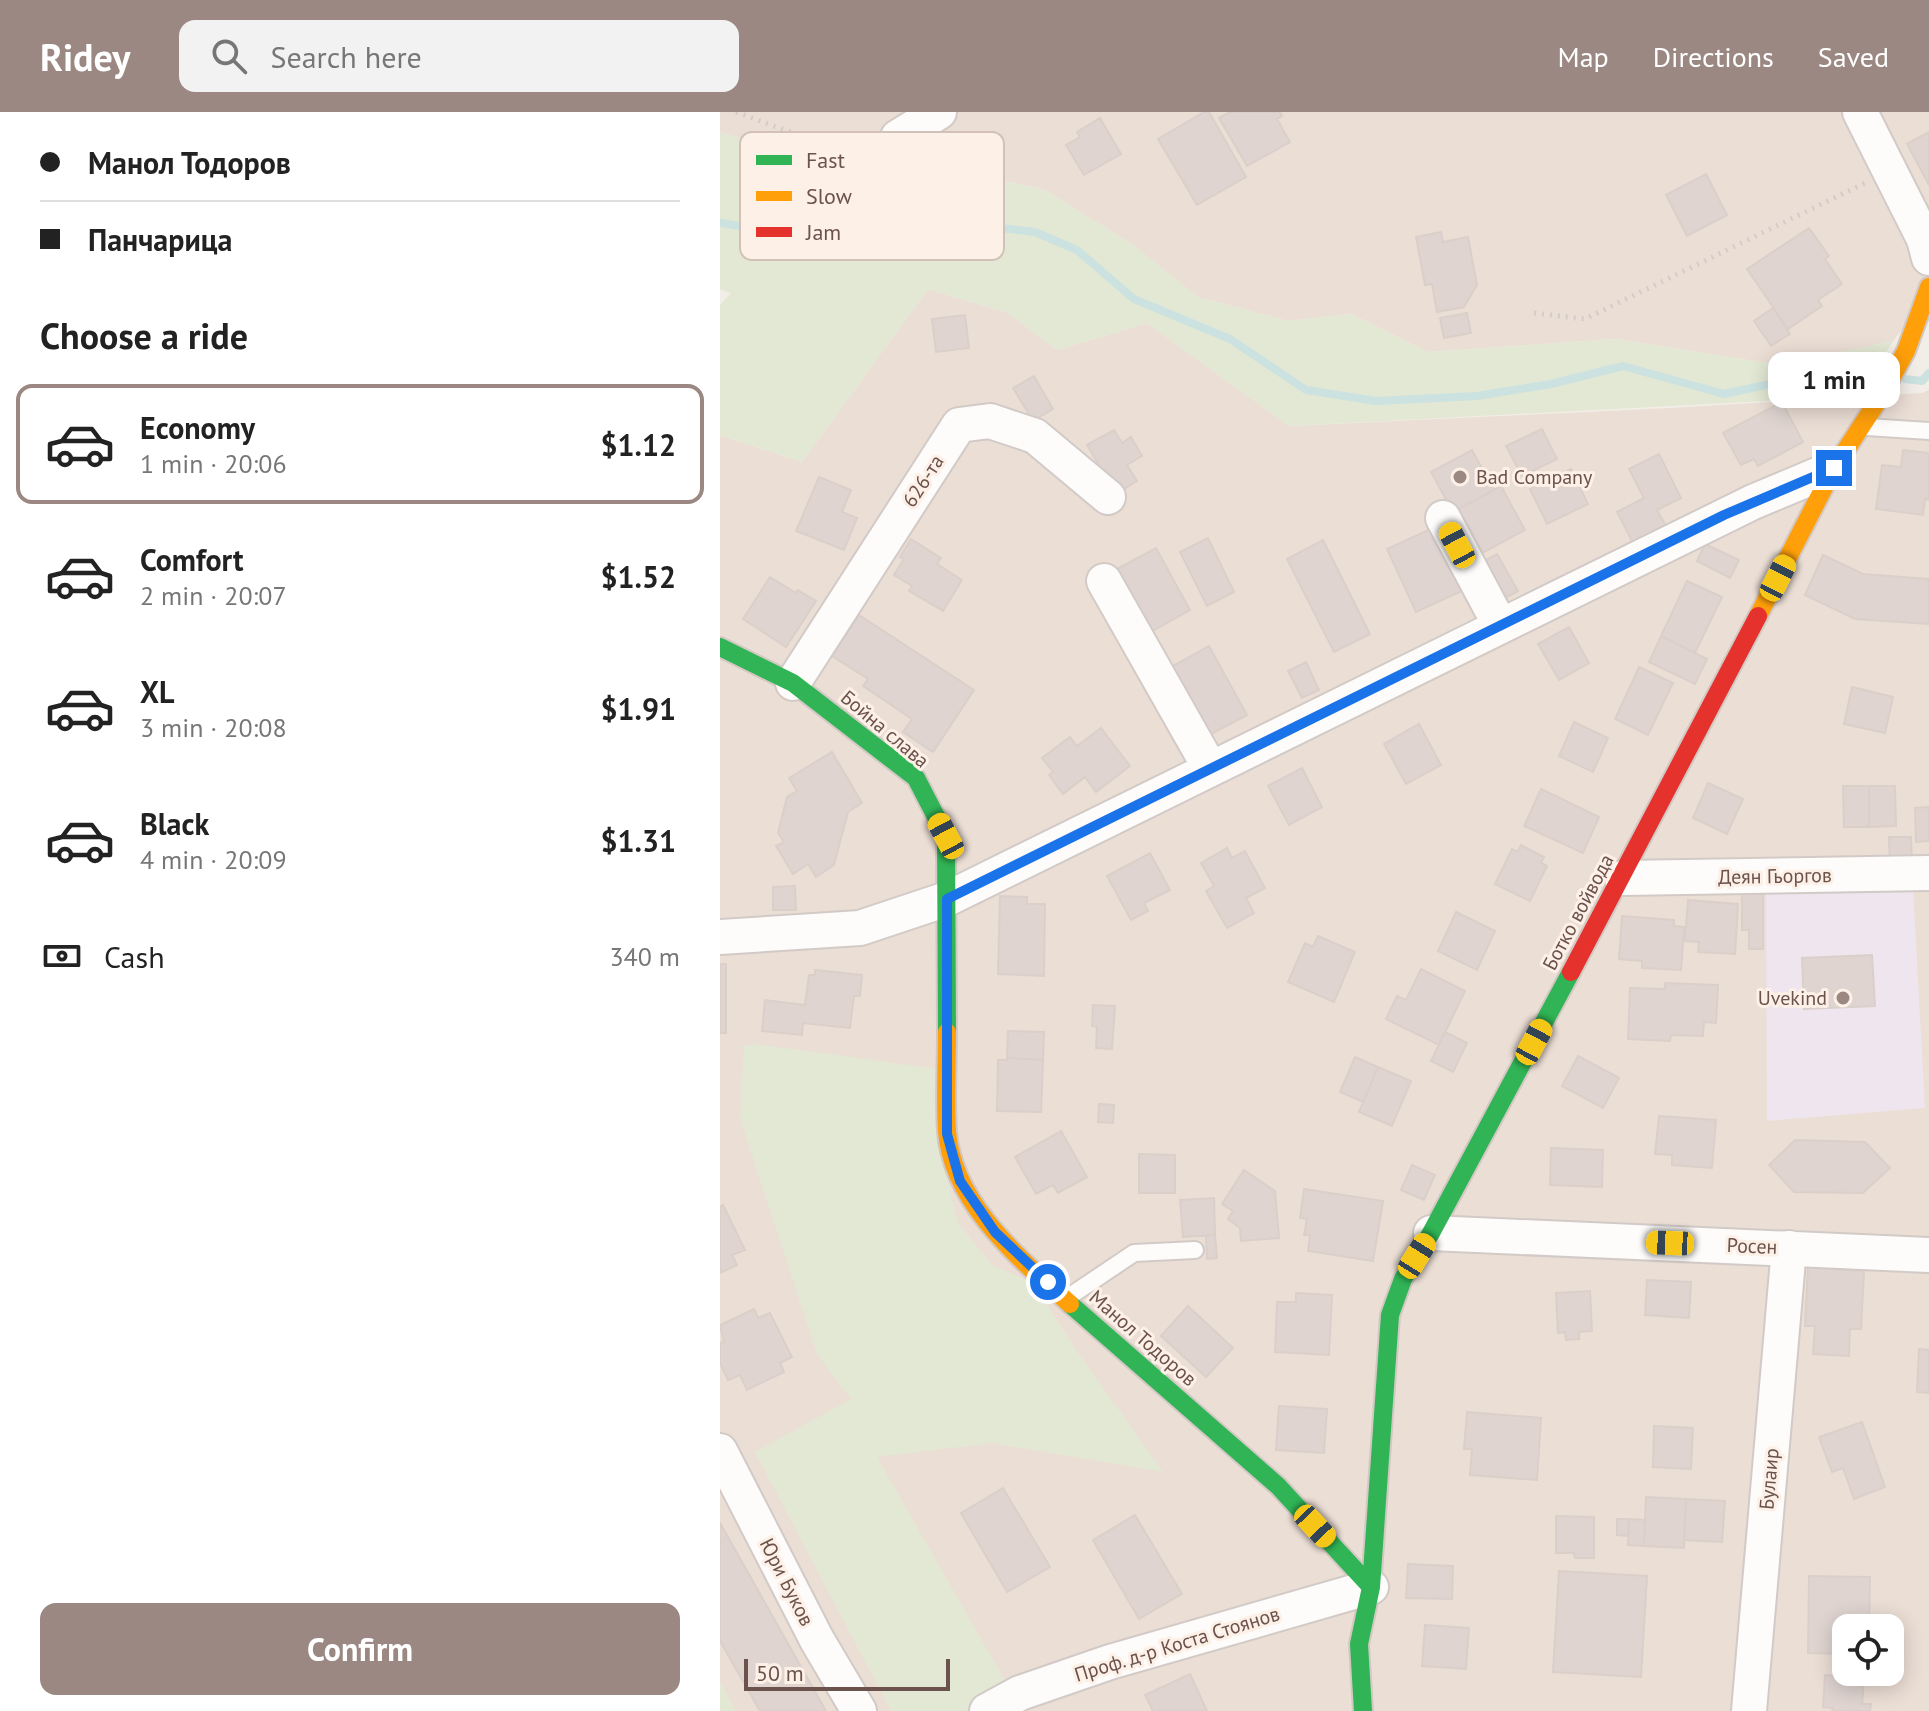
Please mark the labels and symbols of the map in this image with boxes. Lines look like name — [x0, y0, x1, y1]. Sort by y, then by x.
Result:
legend — [740, 132, 1004, 260]
text: Fast — [806, 146, 846, 174]
text: Slow — [806, 182, 852, 210]
text: Jam — [805, 218, 841, 246]
callout: 1 min — [1768, 352, 1900, 408]
street label: 626-та — [896, 450, 950, 512]
route end — [1816, 450, 1852, 486]
place label: Bad Company — [1476, 464, 1593, 490]
marker: Bad Company — [1451, 468, 1469, 486]
car — [1435, 518, 1479, 572]
car — [1756, 551, 1800, 605]
street label: Бойна слава — [835, 684, 935, 774]
car — [924, 809, 968, 863]
street label: Ботко войвода — [1537, 850, 1619, 974]
street label: Деян Гьоргов — [1718, 862, 1832, 890]
place label: Uvekind — [1758, 985, 1827, 1011]
marker: Uvekind — [1834, 989, 1852, 1007]
car — [1512, 1015, 1556, 1069]
car — [1394, 1229, 1440, 1283]
car — [1646, 1230, 1694, 1256]
street label: Росен — [1726, 1232, 1778, 1260]
route start — [1030, 1264, 1066, 1300]
street label: Манол Тодоров — [1084, 1284, 1202, 1392]
street label: Булаир — [1753, 1447, 1785, 1511]
car — [1290, 1500, 1340, 1552]
street label: Юри Буков — [754, 1534, 820, 1630]
street label: Проф. д-р Коста Стоянов — [1071, 1600, 1283, 1688]
scale bar — [744, 1655, 950, 1691]

